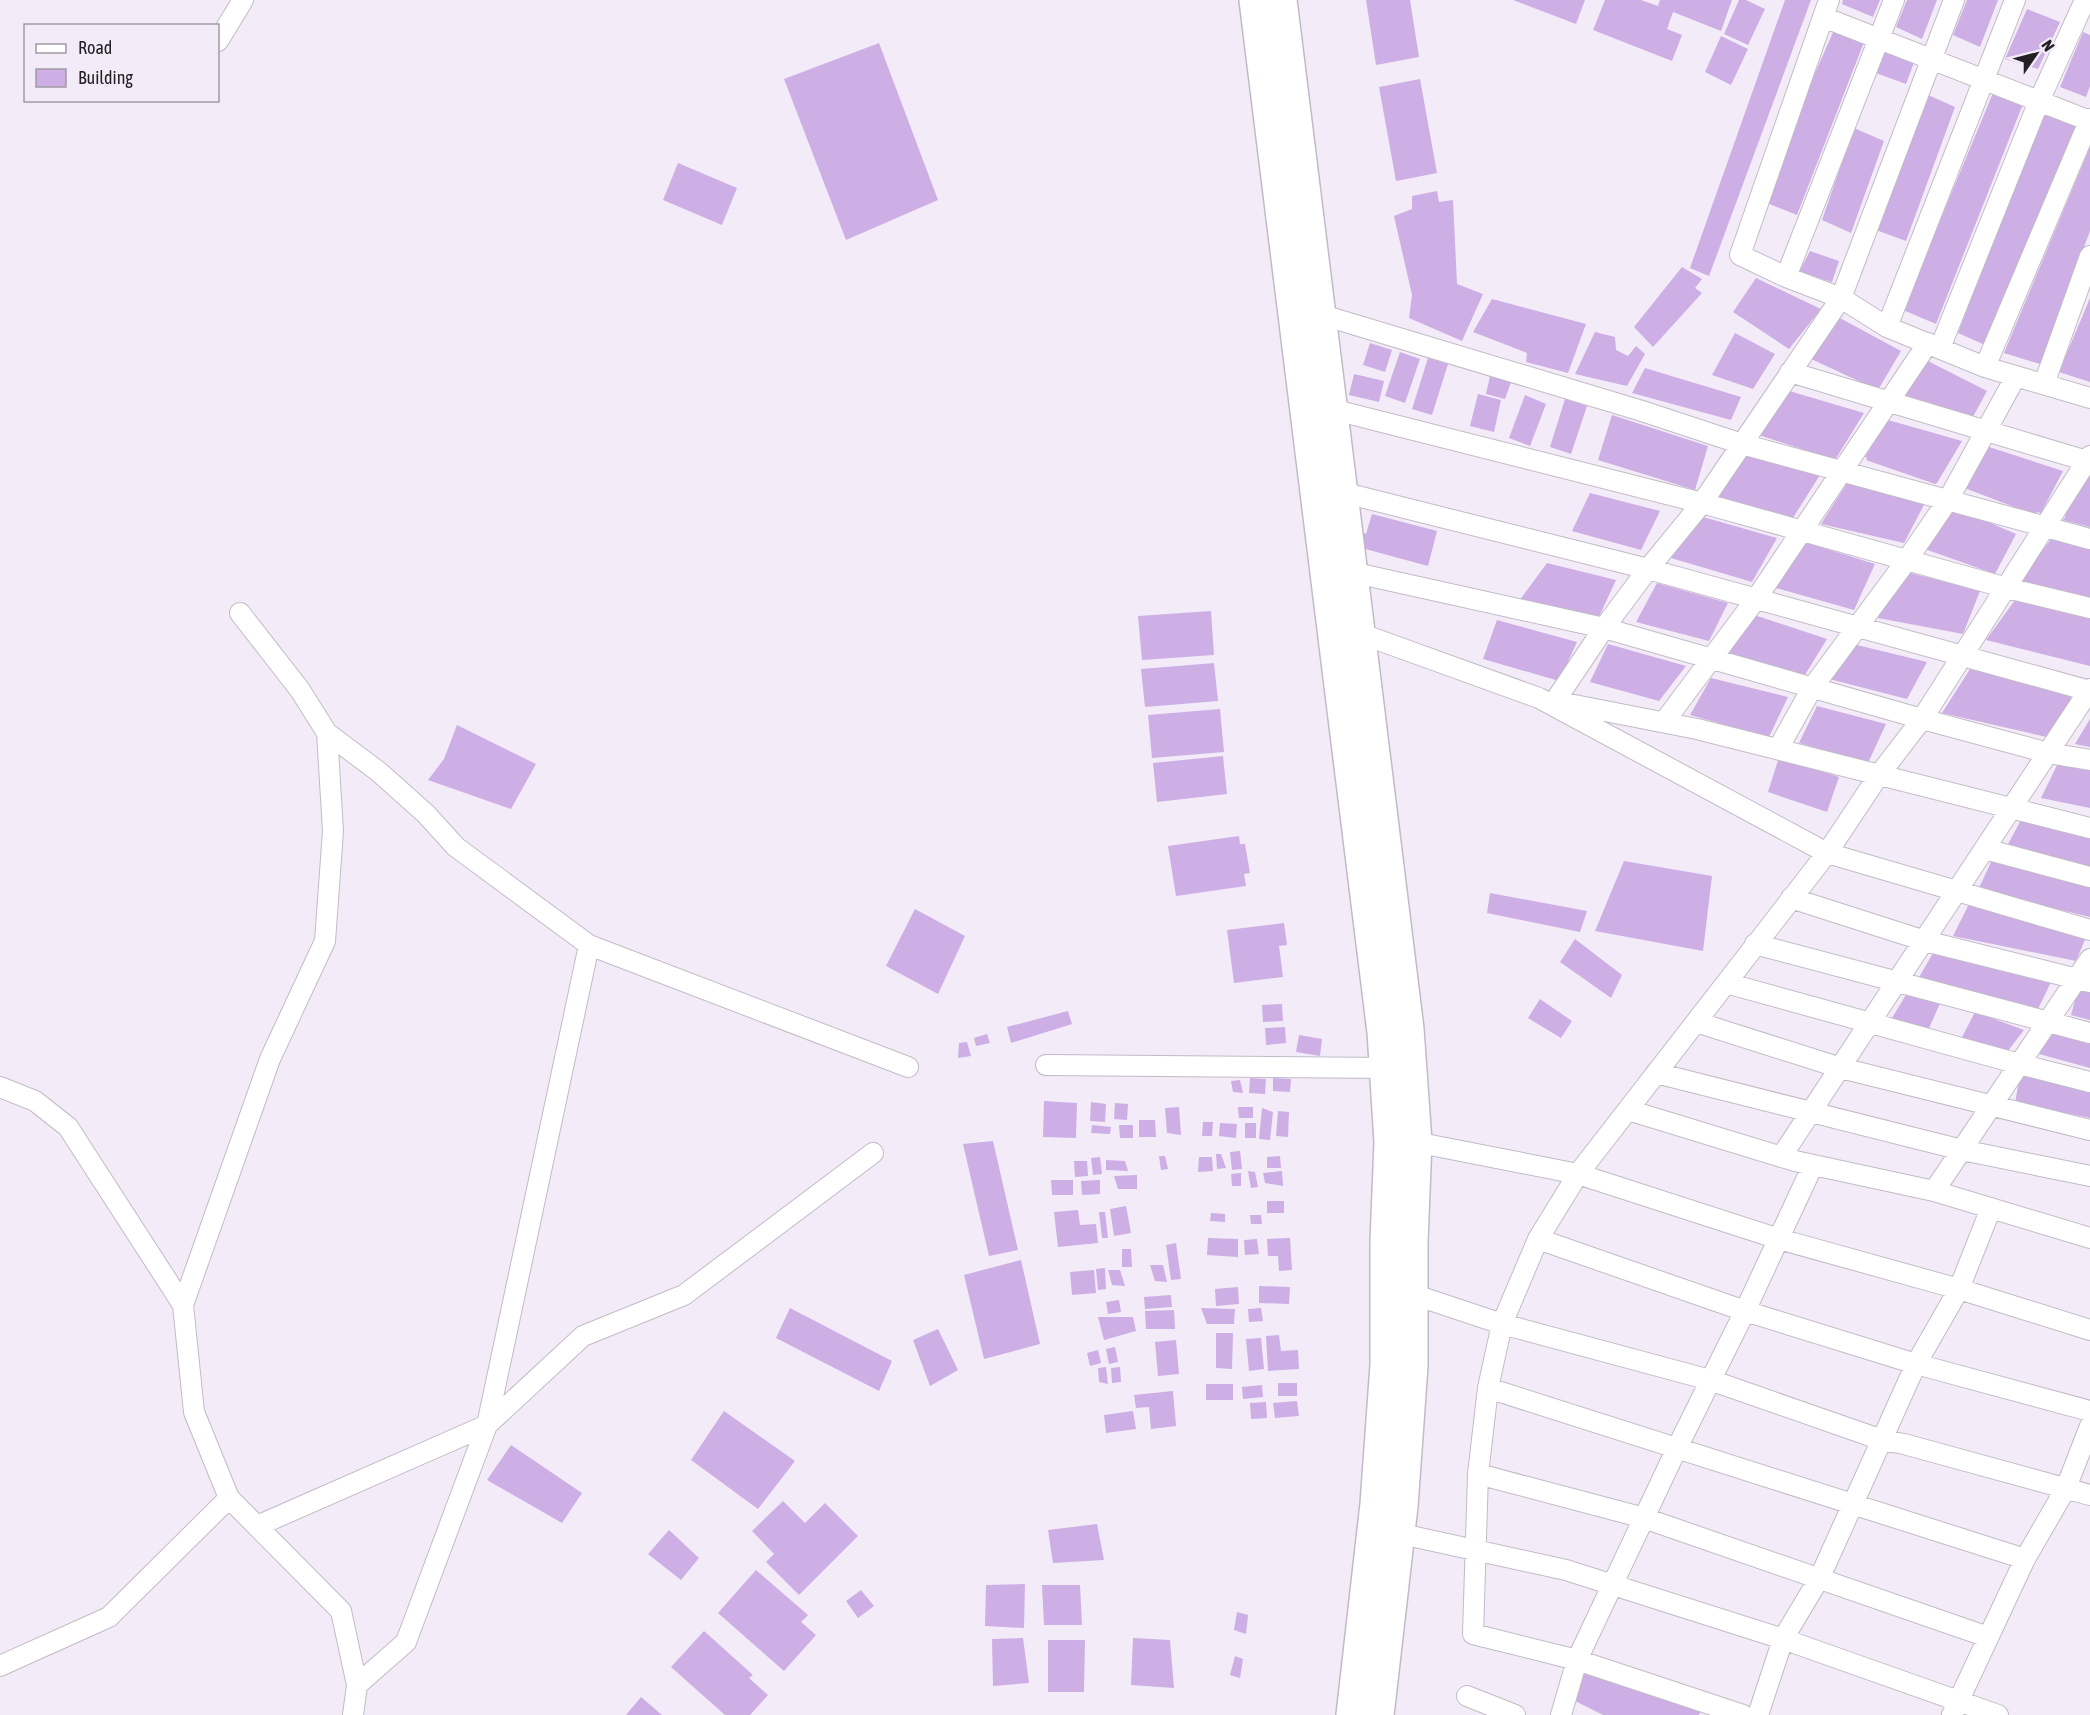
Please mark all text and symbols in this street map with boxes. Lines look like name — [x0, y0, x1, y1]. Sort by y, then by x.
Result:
legend — [24, 24, 219, 102]
north arrow — [2006, 24, 2066, 84]
text: N — [2038, 36, 2058, 54]
text: Road — [78, 37, 112, 58]
text: Building — [78, 67, 133, 88]

